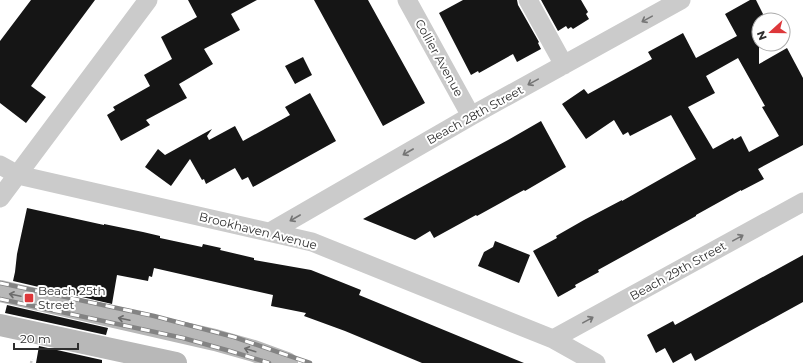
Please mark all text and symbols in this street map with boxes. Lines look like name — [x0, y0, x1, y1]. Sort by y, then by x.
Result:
north arrow — [751, 12, 791, 52]
one-way arrow — [641, 16, 653, 23]
street label: Collier Avenue — [412, 17, 467, 99]
text: N — [754, 29, 770, 42]
one-way arrow — [527, 78, 539, 86]
street label: Beach 28th Street — [424, 82, 526, 147]
one-way arrow — [402, 149, 414, 157]
street label: Brookhaven Avenue — [198, 209, 319, 252]
one-way arrow — [289, 214, 301, 222]
one-way arrow — [732, 233, 744, 241]
street label: Beach 29th Street — [627, 238, 729, 303]
place label: Beach 25th Street — [38, 283, 106, 312]
one-way arrow — [9, 290, 22, 298]
marker: Beach 25th Street — [23, 292, 35, 304]
one-way arrow — [118, 314, 131, 322]
one-way arrow — [581, 316, 593, 324]
scale bar — [14, 325, 78, 351]
text: 20 m — [20, 331, 51, 346]
one-way arrow — [244, 346, 257, 353]

